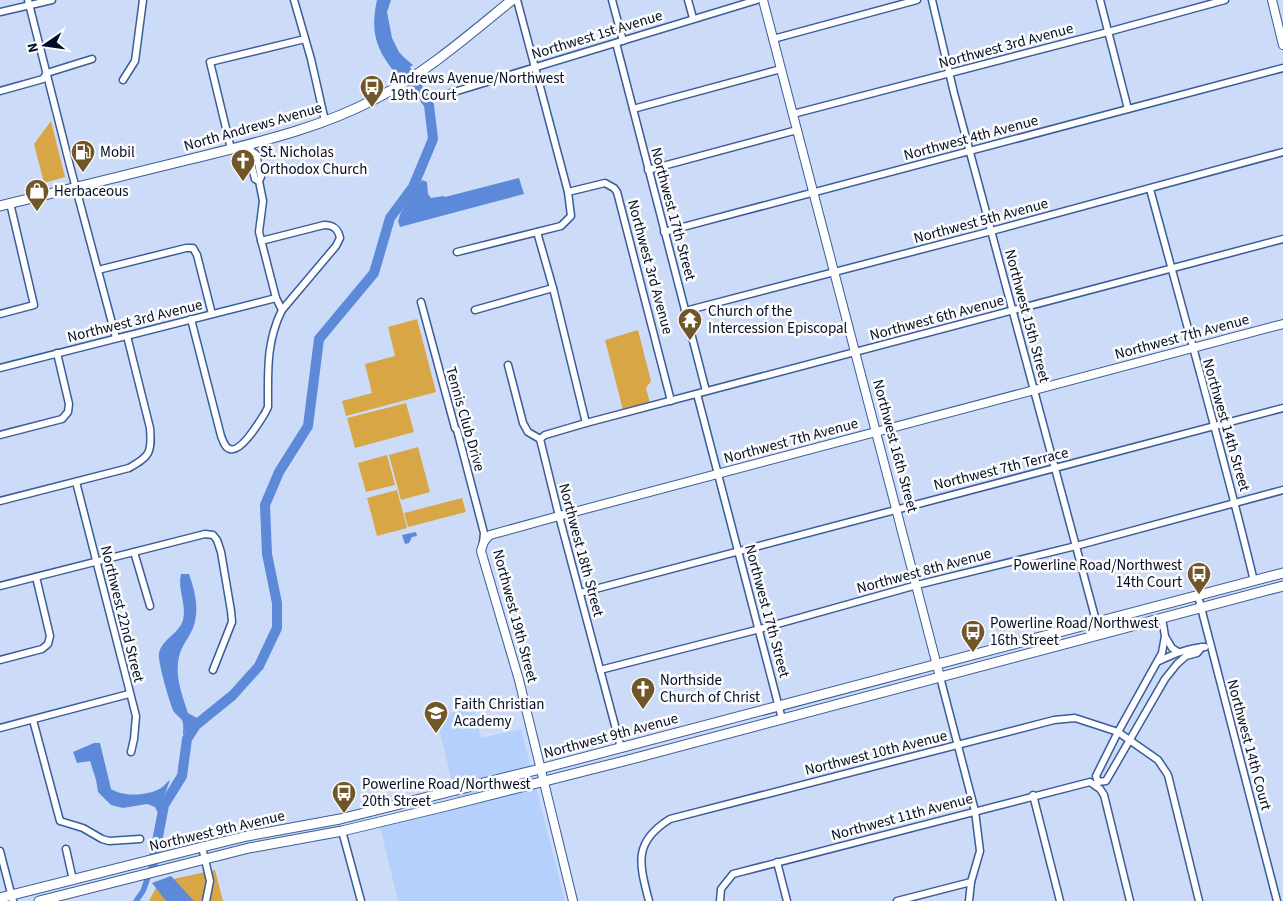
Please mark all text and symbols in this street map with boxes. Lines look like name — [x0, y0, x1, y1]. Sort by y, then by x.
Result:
street label: Northwest 1st Avenue — [529, 5, 665, 65]
street label: Northwest 3rd Avenue — [936, 18, 1076, 74]
north arrow — [20, 20, 70, 70]
text: N — [23, 41, 44, 54]
place label: Andrews Avenue/Northwest 19th Court — [390, 68, 564, 106]
bus stop icon: Andrews Avenue/Northwest 19th Court — [359, 74, 385, 108]
street label: North Andrews Avenue — [181, 97, 325, 157]
street label: Northwest 4th Avenue — [901, 110, 1041, 166]
fuel station icon: Mobil — [70, 139, 96, 173]
place label: Mobil — [100, 142, 135, 163]
place label: St. Nicholas Orthodox Church — [260, 142, 367, 180]
street label: Northwest 17th Street — [645, 145, 701, 283]
church icon: St. Nicholas Orthodox Church — [230, 148, 256, 182]
shop icon: Herbaceous — [24, 178, 50, 212]
place label: Herbaceous — [54, 181, 129, 202]
street label: Northwest 5th Avenue — [911, 193, 1051, 249]
street label: Northwest 3rd Avenue — [622, 197, 678, 337]
street label: Northwest 15th Street — [999, 247, 1055, 385]
street label: Northwest 6th Avenue — [867, 290, 1007, 346]
street label: Northwest 3rd Avenue — [65, 294, 205, 348]
place label: Church of the Intercession Episcopal — [708, 301, 848, 339]
temple icon: Church of the Intercession Episcopal — [677, 307, 703, 341]
street label: Northwest 7th Avenue — [1112, 309, 1252, 365]
street label: Northwest 14th Street — [1197, 356, 1255, 494]
street label: Tennis Club Drive — [440, 364, 490, 474]
street label: Northwest 16th Street — [867, 377, 923, 515]
street label: Northwest 7th Avenue — [721, 413, 861, 469]
street label: Northwest 7th Terrace — [931, 442, 1071, 496]
street label: Northwest 18th Street — [553, 481, 609, 619]
street label: Northwest 17th Street — [739, 542, 795, 680]
street label: Northwest 22nd Street — [95, 543, 149, 685]
street label: Northwest 8th Avenue — [854, 543, 994, 599]
street label: Northwest 19th Street — [487, 547, 543, 685]
place label: Powerline Road/Northwest 14th Court — [1013, 555, 1182, 593]
bus stop icon: Powerline Road/Northwest 14th Court — [1186, 561, 1212, 595]
place label: Powerline Road/Northwest 16th Street — [990, 613, 1159, 651]
bus stop icon: Powerline Road/Northwest 16th Street — [960, 619, 986, 653]
place label: Northside Church of Christ — [660, 670, 760, 708]
church icon: Northside Church of Christ — [630, 676, 656, 710]
street label: Northwest 14th Court — [1221, 677, 1277, 813]
place label: Faith Christian Academy — [454, 694, 545, 732]
school or university icon: Faith Christian Academy — [423, 700, 449, 734]
street label: Northwest 9th Avenue — [541, 708, 681, 764]
street label: Northwest 10th Avenue — [803, 725, 949, 781]
place label: Powerline Road/Northwest 20th Street — [362, 774, 531, 812]
bus stop icon: Powerline Road/Northwest 20th Street — [331, 780, 357, 814]
street label: Northwest 11th Avenue — [829, 788, 975, 846]
street label: Northwest 9th Avenue — [147, 805, 287, 857]

